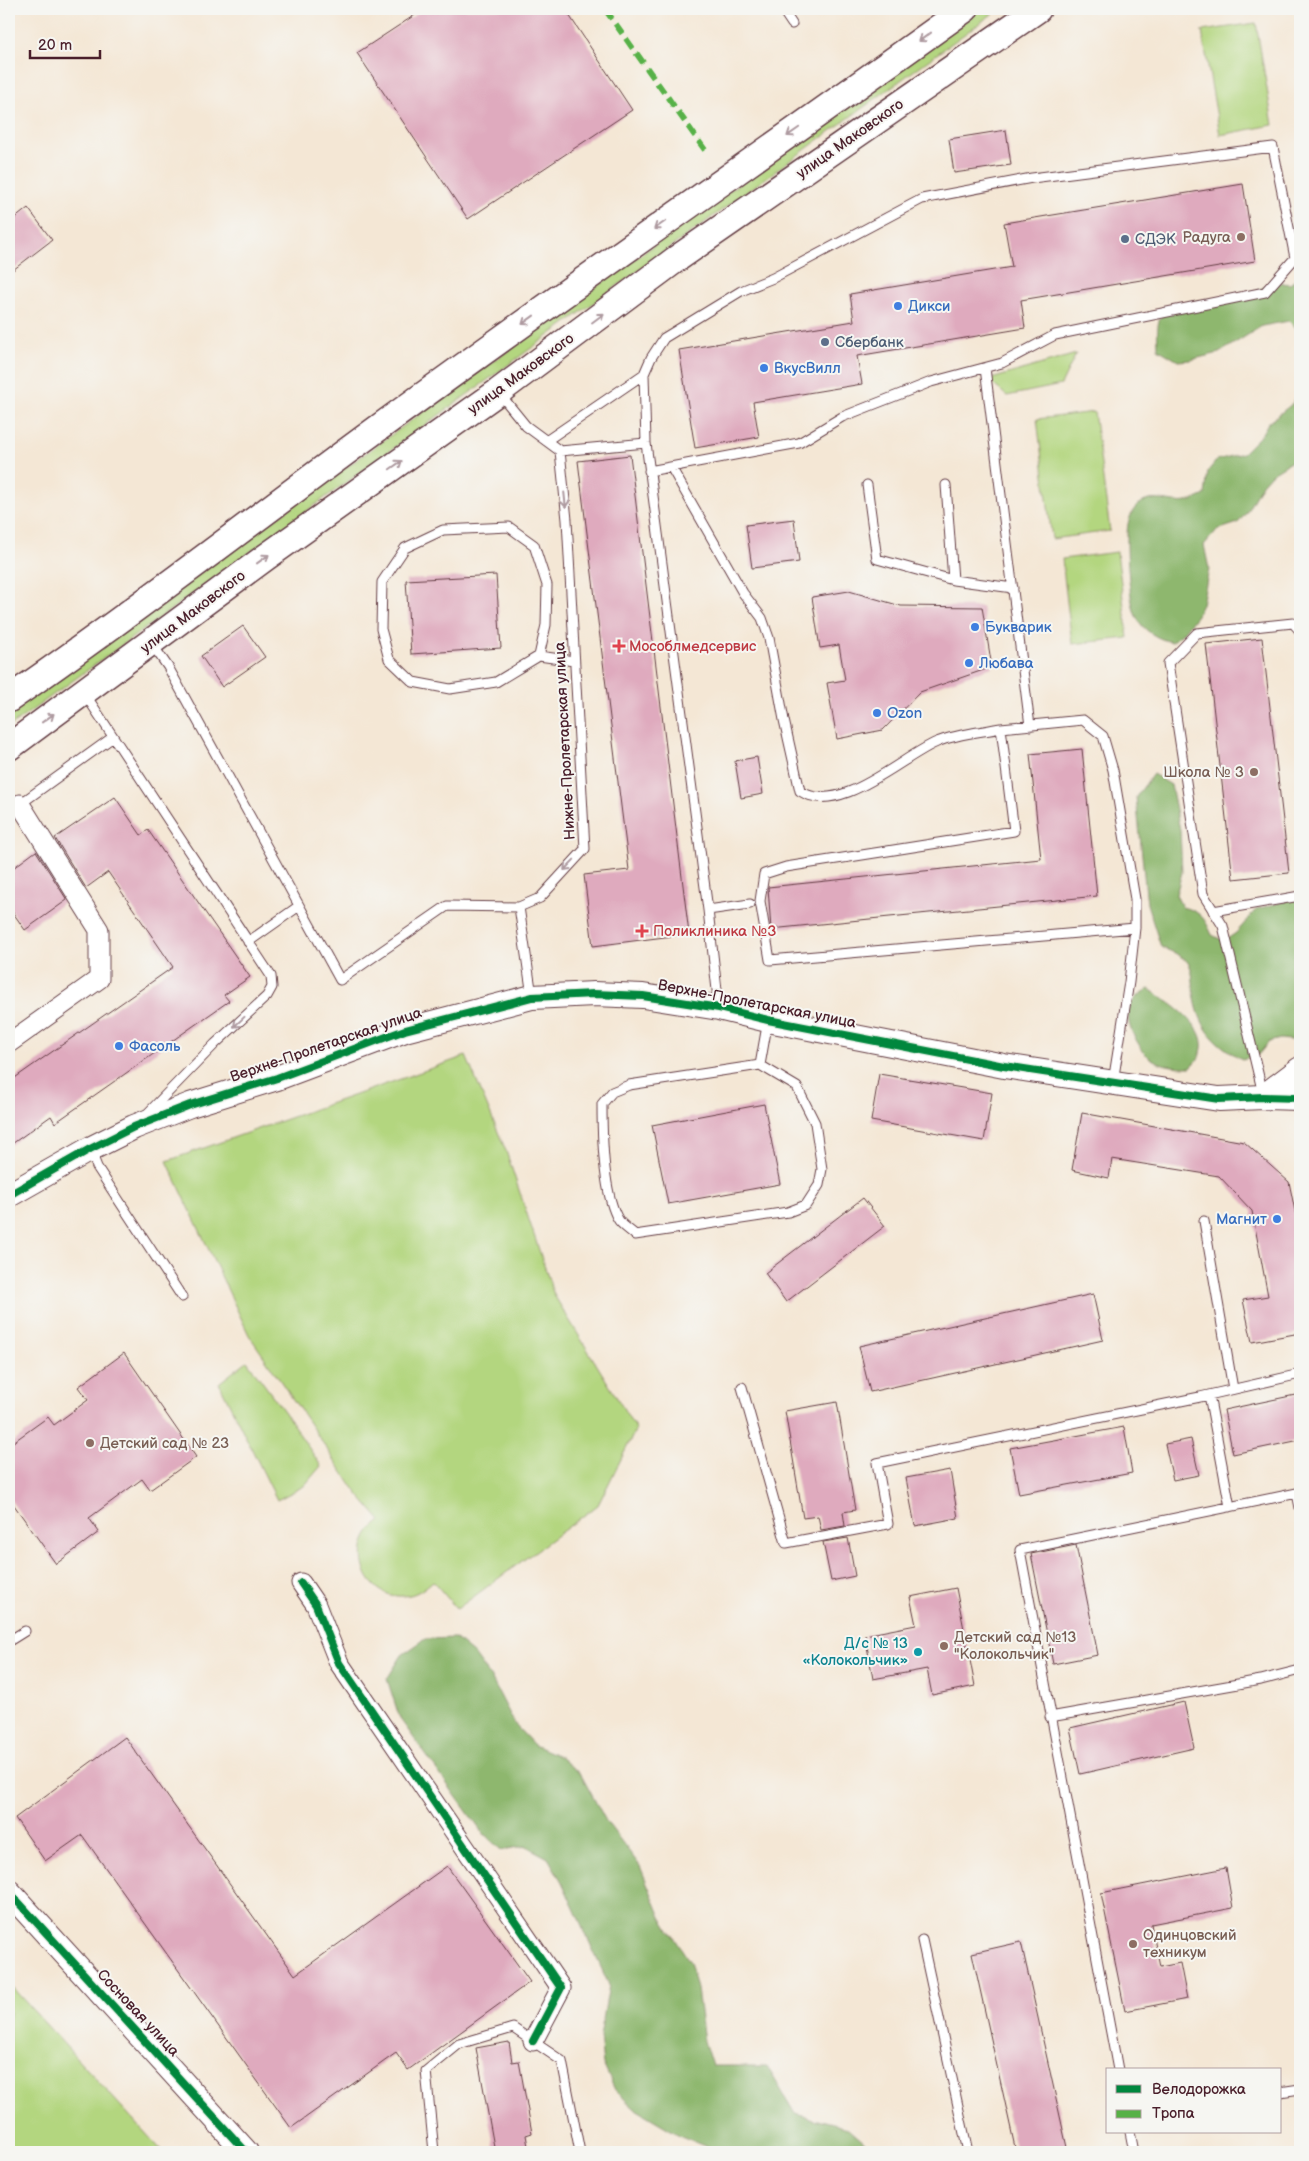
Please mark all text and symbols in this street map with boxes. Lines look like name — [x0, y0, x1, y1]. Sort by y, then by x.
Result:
scale bar — [30, 28, 100, 60]
one-way arrow — [918, 32, 932, 42]
text: 20 m — [38, 36, 72, 55]
street label: улица Маковского — [793, 95, 907, 183]
one-way arrow — [786, 127, 800, 137]
one-way arrow — [653, 220, 667, 230]
place label: Радуга — [1182, 228, 1231, 247]
place label: СДЭК — [1135, 230, 1176, 249]
marker: Радуга — [1235, 231, 1247, 243]
marker: СДЭК — [1119, 233, 1131, 245]
place label: Дикси — [908, 297, 950, 316]
marker: Дикси — [892, 300, 904, 312]
one-way arrow — [591, 313, 605, 323]
one-way arrow — [521, 315, 535, 325]
street label: улица Маковского — [464, 329, 578, 419]
place label: Сбербанк — [835, 333, 904, 352]
marker: Сбербанк — [819, 336, 831, 348]
place label: ВкусВилл — [774, 359, 841, 378]
marker: ВкусВилл — [758, 362, 770, 374]
one-way arrow — [388, 460, 402, 470]
one-way arrow — [560, 491, 569, 507]
one-way arrow — [256, 554, 270, 564]
street label: улица Маковского — [137, 566, 249, 658]
place label: Букварик — [985, 618, 1052, 637]
marker: Букварик — [969, 621, 981, 633]
place label: Мособлмедсервис — [629, 637, 757, 656]
marker: Мособлмедсервис — [613, 640, 625, 652]
street label: Нижне-Пролетарская улица — [550, 641, 580, 841]
place label: Любава — [978, 654, 1034, 673]
marker: Любава — [963, 657, 975, 669]
place label: Ozon — [887, 704, 922, 723]
marker: Ozon — [871, 707, 883, 719]
one-way arrow — [41, 713, 55, 723]
place label: Школа № 3 — [1163, 763, 1244, 782]
marker: Школа № 3 — [1248, 766, 1260, 778]
one-way arrow — [563, 859, 575, 871]
place label: Поликлиника №3 — [653, 922, 777, 941]
marker: Поликлиника №3 — [635, 924, 649, 938]
street label: Верхне-Пролетарская улица — [656, 975, 858, 1033]
street label: Верхне-Пролетарская улица — [228, 1003, 424, 1087]
one-way arrow — [232, 1016, 245, 1028]
place label: Фасоль — [129, 1037, 181, 1056]
marker: Фасоль — [113, 1040, 125, 1052]
place label: Магнит — [1216, 1210, 1267, 1229]
marker: Магнит — [1271, 1213, 1283, 1225]
place label: Детский сад № 23 — [100, 1434, 229, 1453]
marker: Детский сад № 23 — [84, 1437, 96, 1449]
place label: Детский сад №13 "Колокольчик" — [954, 1628, 1077, 1664]
place label: Д/с № 13 «Колокольчик» — [803, 1634, 908, 1670]
marker: Детский сад №13 "Колокольчик" — [938, 1640, 950, 1652]
marker: Д/с № 13 «Колокольчик» — [912, 1646, 924, 1658]
place label: Одинцовский техникум — [1143, 1926, 1237, 1962]
marker: Одинцовский техникум — [1127, 1938, 1139, 1950]
street label: Сосновая улица — [93, 1965, 183, 2061]
legend — [1106, 2068, 1282, 2134]
text: Велодорожка — [1152, 2080, 1246, 2099]
text: Тропа — [1152, 2104, 1195, 2123]

